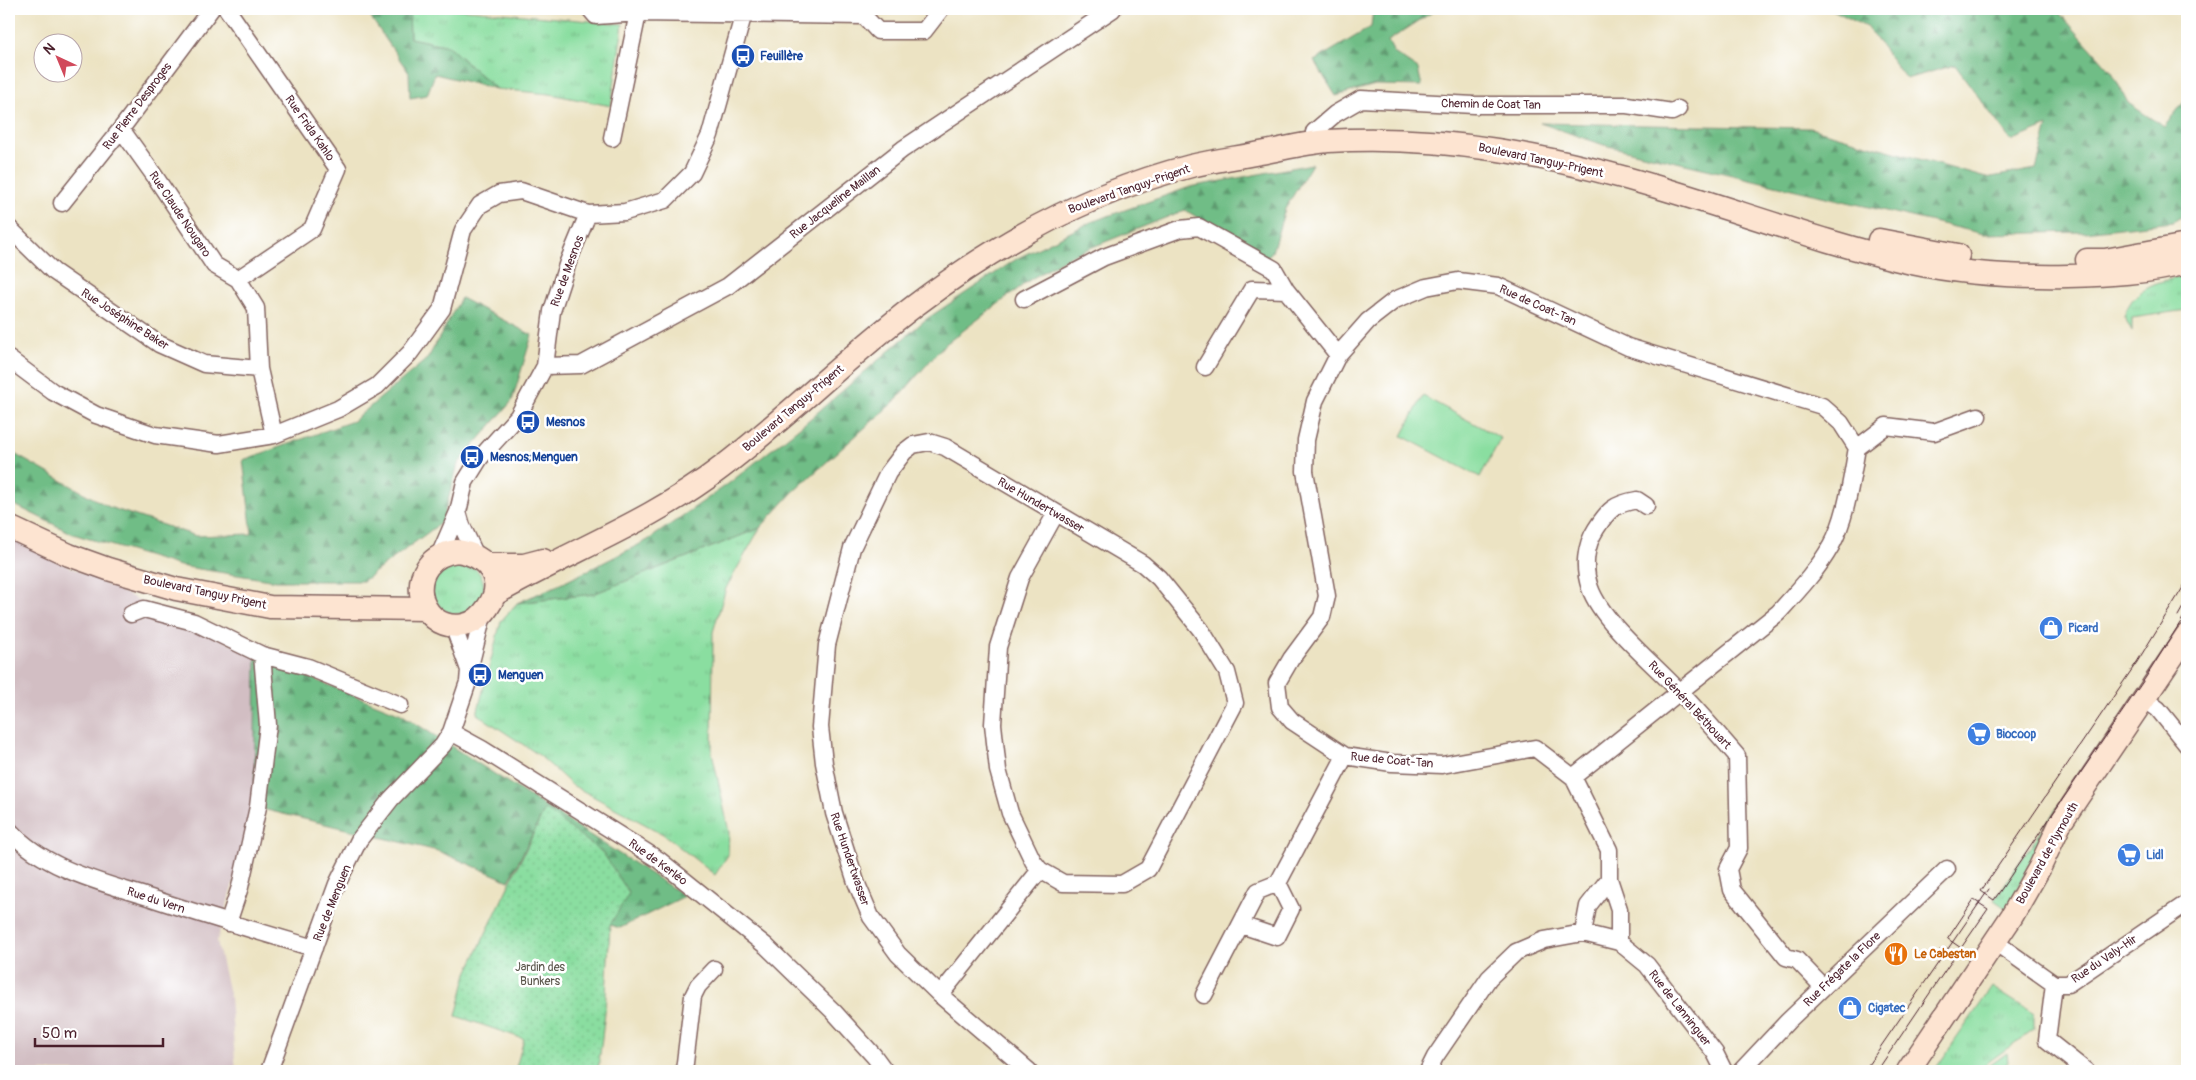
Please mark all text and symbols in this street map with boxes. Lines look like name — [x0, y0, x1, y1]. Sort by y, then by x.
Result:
north arrow — [32, 32, 82, 82]
text: N — [40, 40, 59, 58]
bus stop icon: Feuillère — [730, 43, 756, 69]
place label: Feuillère — [760, 49, 804, 64]
street label: Rue Pierre Desproges — [100, 59, 175, 153]
street label: Rue Frida Kahlo — [281, 92, 338, 165]
street label: Chemin de Coat Tan — [1441, 96, 1541, 113]
street label: Boulevard Tanguy-Prigent — [1477, 140, 1605, 181]
street label: Rue Jacqueline Maillan — [787, 162, 884, 242]
street label: Boulevard Tanguy-Prigent — [1066, 162, 1192, 217]
street label: Rue Claude Nougaro — [145, 168, 214, 261]
street label: Rue de Mesnos — [548, 233, 588, 309]
street label: Rue de Coat-Tan — [1497, 282, 1579, 329]
street label: Rue Joséphine Baker — [78, 285, 172, 354]
street label: Boulevard Tanguy-Prigent — [740, 362, 847, 455]
bus stop icon: Mesnos — [515, 409, 541, 435]
place label: Mesnos — [546, 415, 585, 430]
bus stop icon: Mesnos;Menguen — [459, 444, 485, 470]
place label: Mesnos;Menguen — [490, 450, 578, 465]
street label: Rue Hundertwasser — [995, 475, 1087, 537]
street label: Boulevard Tanguy Prigent — [142, 572, 268, 613]
shop icon: Picard — [2038, 615, 2064, 641]
place label: Picard — [2068, 621, 2098, 636]
street label: Rue Général Béthouart — [1645, 658, 1734, 753]
bus stop icon: Menguen — [467, 662, 493, 688]
place label: Menguen — [498, 668, 544, 683]
supermarket icon: Biocoop — [1966, 721, 1992, 747]
place label: Biocoop — [1996, 727, 2036, 742]
street label: Rue de Coat-Tan — [1350, 749, 1434, 772]
street label: Boulevard de Plymouth — [2013, 799, 2082, 907]
street label: Rue Hundertwasser — [827, 811, 873, 908]
street label: Rue de Kerléo — [625, 836, 691, 889]
supermarket icon: Lidl — [2116, 842, 2142, 868]
place label: Lidl — [2146, 848, 2164, 863]
street label: Rue de Menguen — [310, 862, 355, 944]
street label: Rue du Vern — [125, 884, 187, 917]
street label: Rue Frégate la Flore — [1801, 929, 1884, 1010]
street label: Rue du Valy-Hir — [2069, 932, 2141, 987]
restaurant icon: Le Cabestan — [1883, 941, 1909, 967]
place label: Le Cabestan — [1914, 947, 1977, 962]
park label: Jardin des Bunkers — [515, 960, 566, 989]
street label: Rue de Lanninguer — [1645, 967, 1714, 1050]
shop icon: Cigatec — [1837, 995, 1863, 1021]
place label: Cigatec — [1868, 1001, 1906, 1016]
scale bar — [35, 1015, 162, 1047]
text: 50 m — [42, 1024, 77, 1043]

